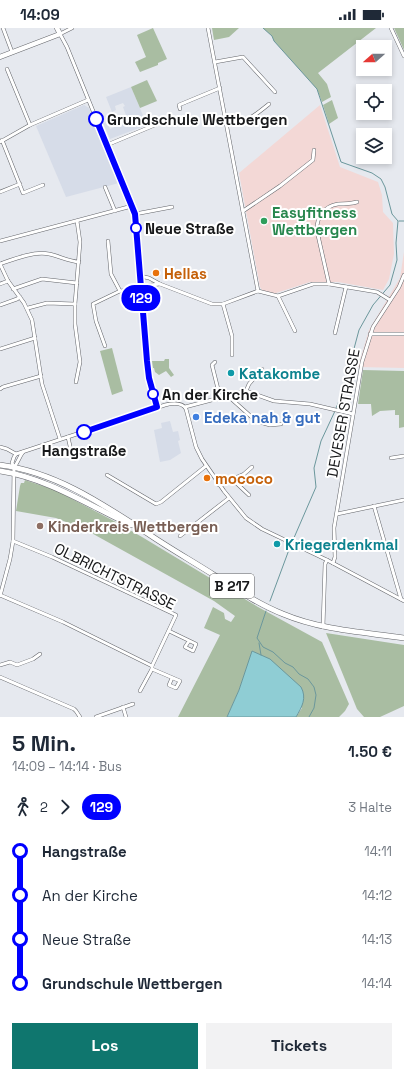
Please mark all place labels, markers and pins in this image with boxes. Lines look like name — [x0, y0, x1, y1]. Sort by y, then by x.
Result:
place label: Grundschule Wettbergen — [107, 110, 287, 129]
marker: Grundschule Wettbergen — [88, 111, 104, 127]
place label: Easyfitness Wettbergen — [272, 203, 357, 239]
marker: Easyfitness Wettbergen — [259, 216, 269, 226]
place label: Neue Straße — [145, 219, 235, 238]
marker: Neue Straße — [130, 222, 142, 234]
place label: Hellas — [164, 264, 207, 283]
marker: Hellas — [151, 268, 161, 278]
place label: Katakombe — [239, 364, 321, 383]
marker: Katakombe — [226, 368, 236, 378]
place label: An der Kirche — [162, 385, 259, 404]
marker: An der Kirche — [147, 388, 159, 400]
place label: Edeka nah & gut — [204, 408, 321, 427]
marker: Edeka nah & gut — [191, 412, 201, 422]
marker: Hangstraße — [76, 424, 92, 440]
place label: Hangstraße — [42, 441, 127, 460]
place label: mococo — [215, 469, 273, 488]
marker: mococo — [202, 473, 212, 483]
place label: Kinderkreis Wettbergen — [48, 517, 218, 536]
marker: Kinderkreis Wettbergen — [35, 521, 45, 531]
place label: Kriegerdenkmal — [285, 535, 398, 554]
marker: Kriegerdenkmal — [272, 539, 282, 549]

